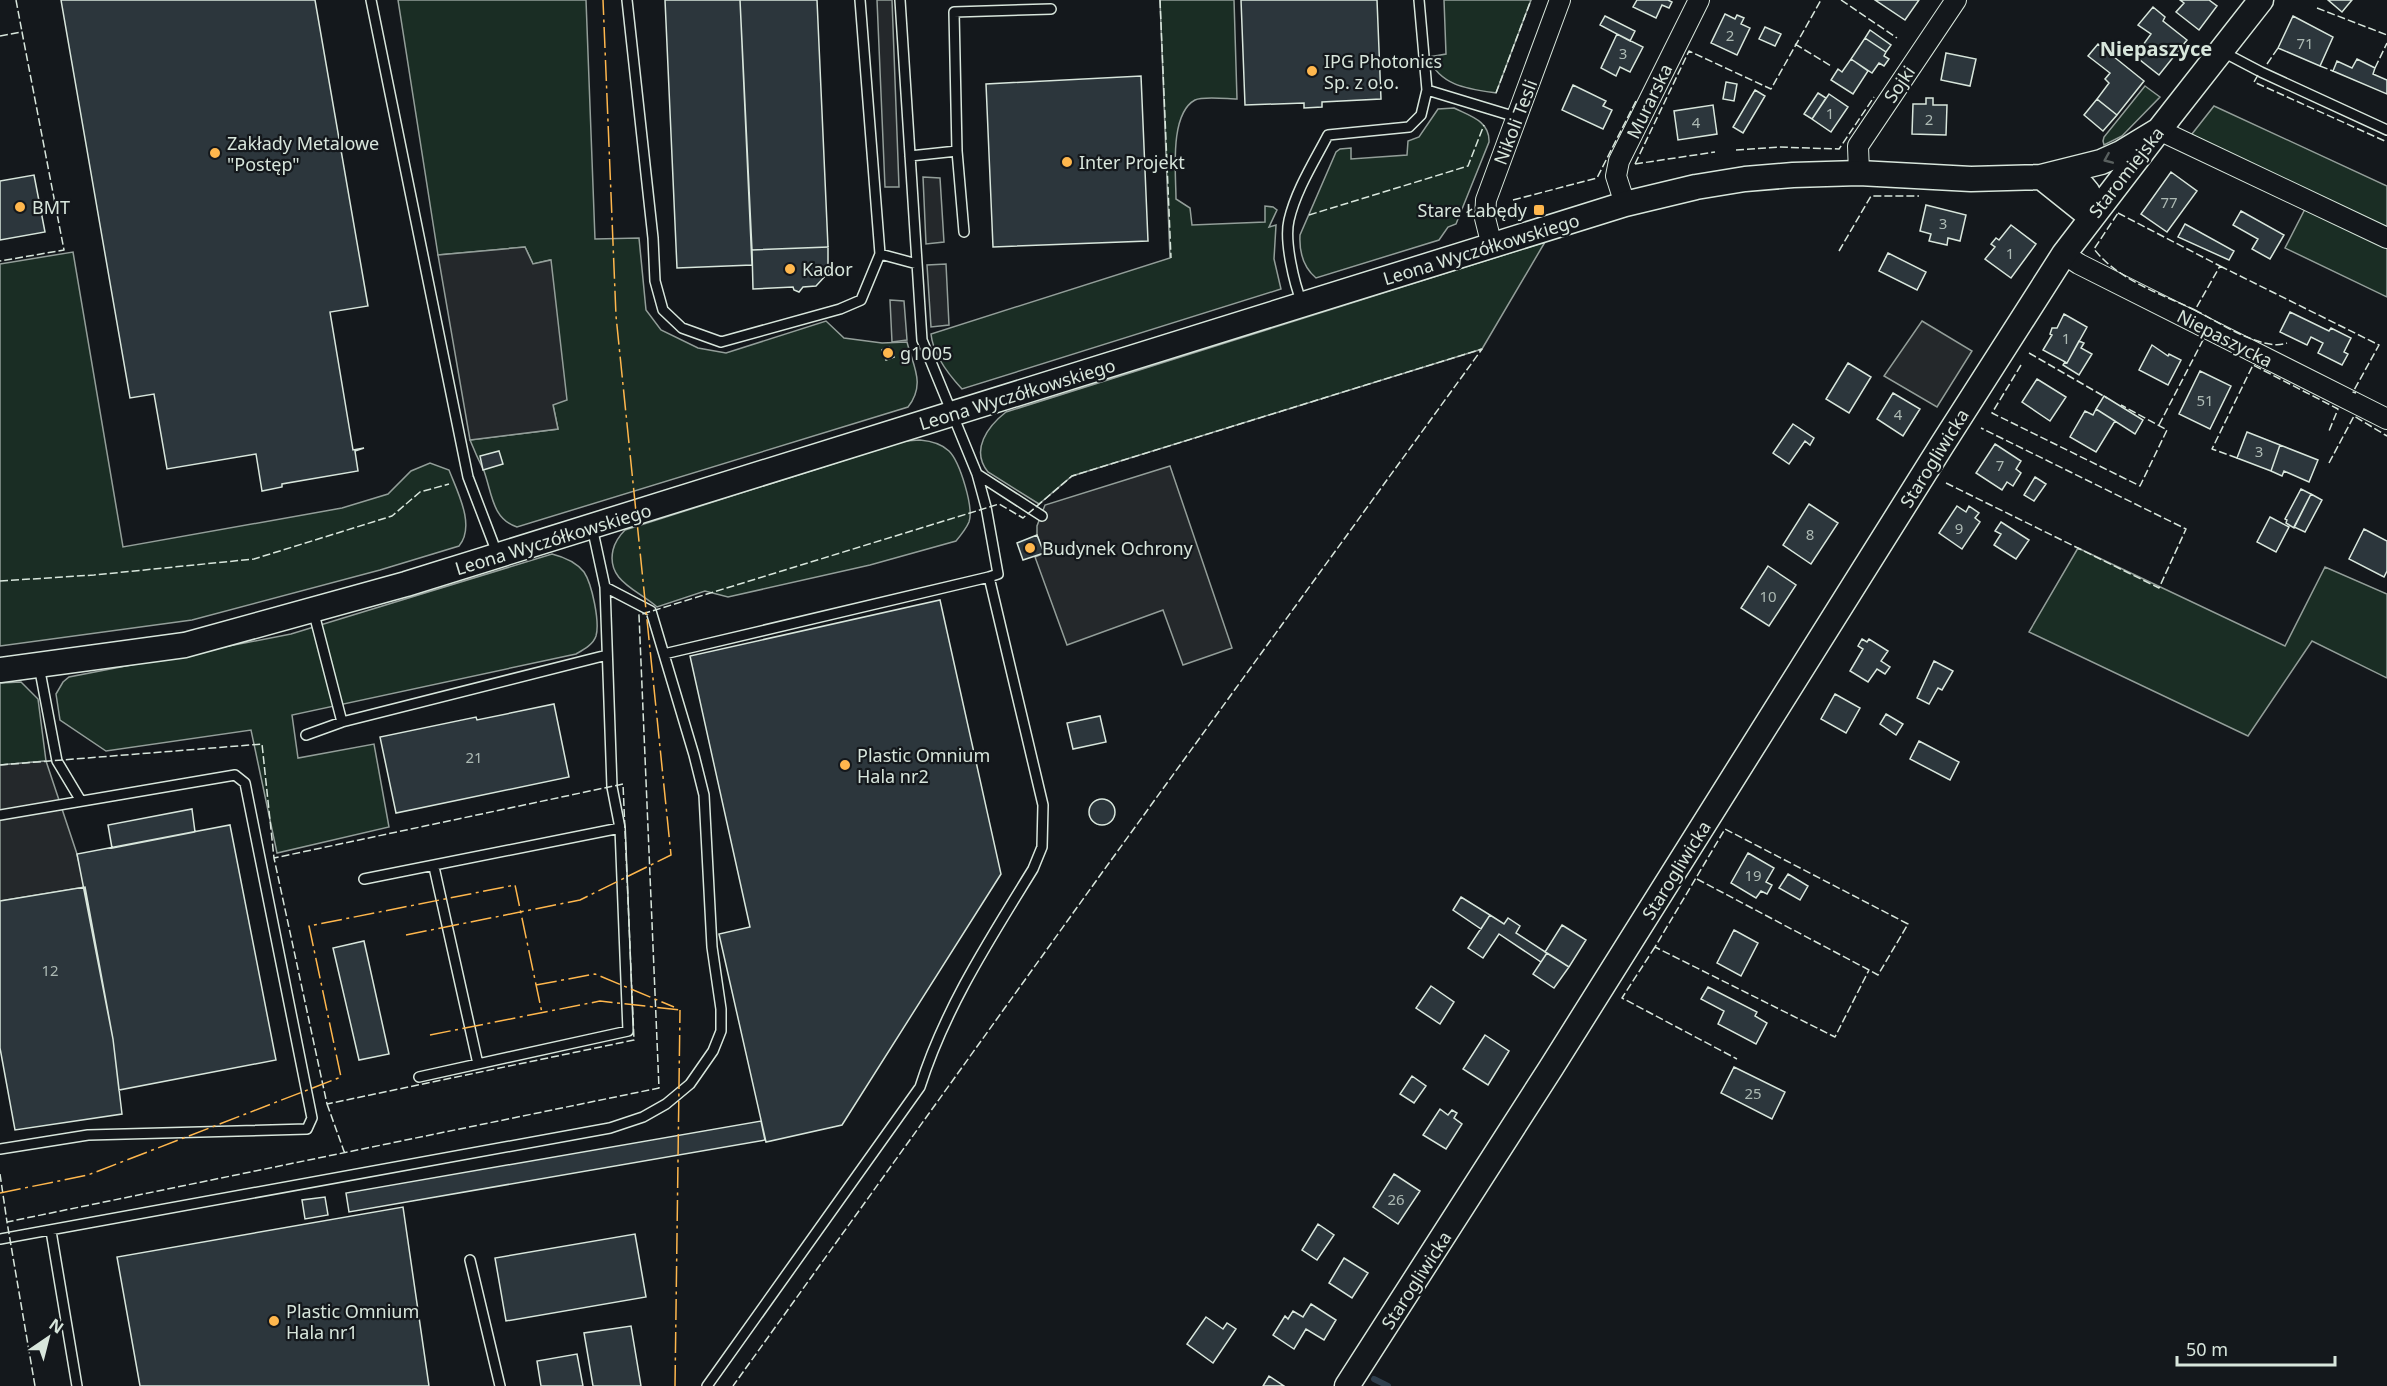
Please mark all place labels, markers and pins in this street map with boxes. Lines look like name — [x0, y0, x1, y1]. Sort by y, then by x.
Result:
place label: IPG Photonics Sp. z o.o. — [1324, 49, 1442, 94]
marker: IPG Photonics Sp. z o.o. — [1305, 64, 1319, 78]
place label: Zakłady Metalowe "Postęp" — [227, 131, 379, 176]
marker: Zakłady Metalowe "Postęp" — [208, 146, 222, 160]
place label: Inter Projekt — [1079, 150, 1185, 174]
marker: Inter Projekt — [1060, 155, 1074, 169]
place label: BMT — [32, 195, 70, 219]
place label: Stare Łabędy — [1418, 198, 1528, 222]
marker: BMT — [13, 200, 27, 214]
marker: Stare Łabędy — [1532, 203, 1546, 217]
place label: Kador — [802, 257, 853, 281]
marker: Kador — [783, 262, 797, 276]
place label: g1005 — [900, 341, 952, 365]
marker: g1005 — [881, 346, 895, 360]
place label: Budynek Ochrony — [1042, 536, 1194, 560]
marker: Budynek Ochrony — [1023, 541, 1037, 555]
place label: Plastic Omnium Hala nr2 — [857, 743, 990, 788]
marker: Plastic Omnium Hala nr2 — [838, 758, 852, 772]
place label: Plastic Omnium Hala nr1 — [286, 1299, 419, 1344]
marker: Plastic Omnium Hala nr1 — [267, 1314, 281, 1328]

